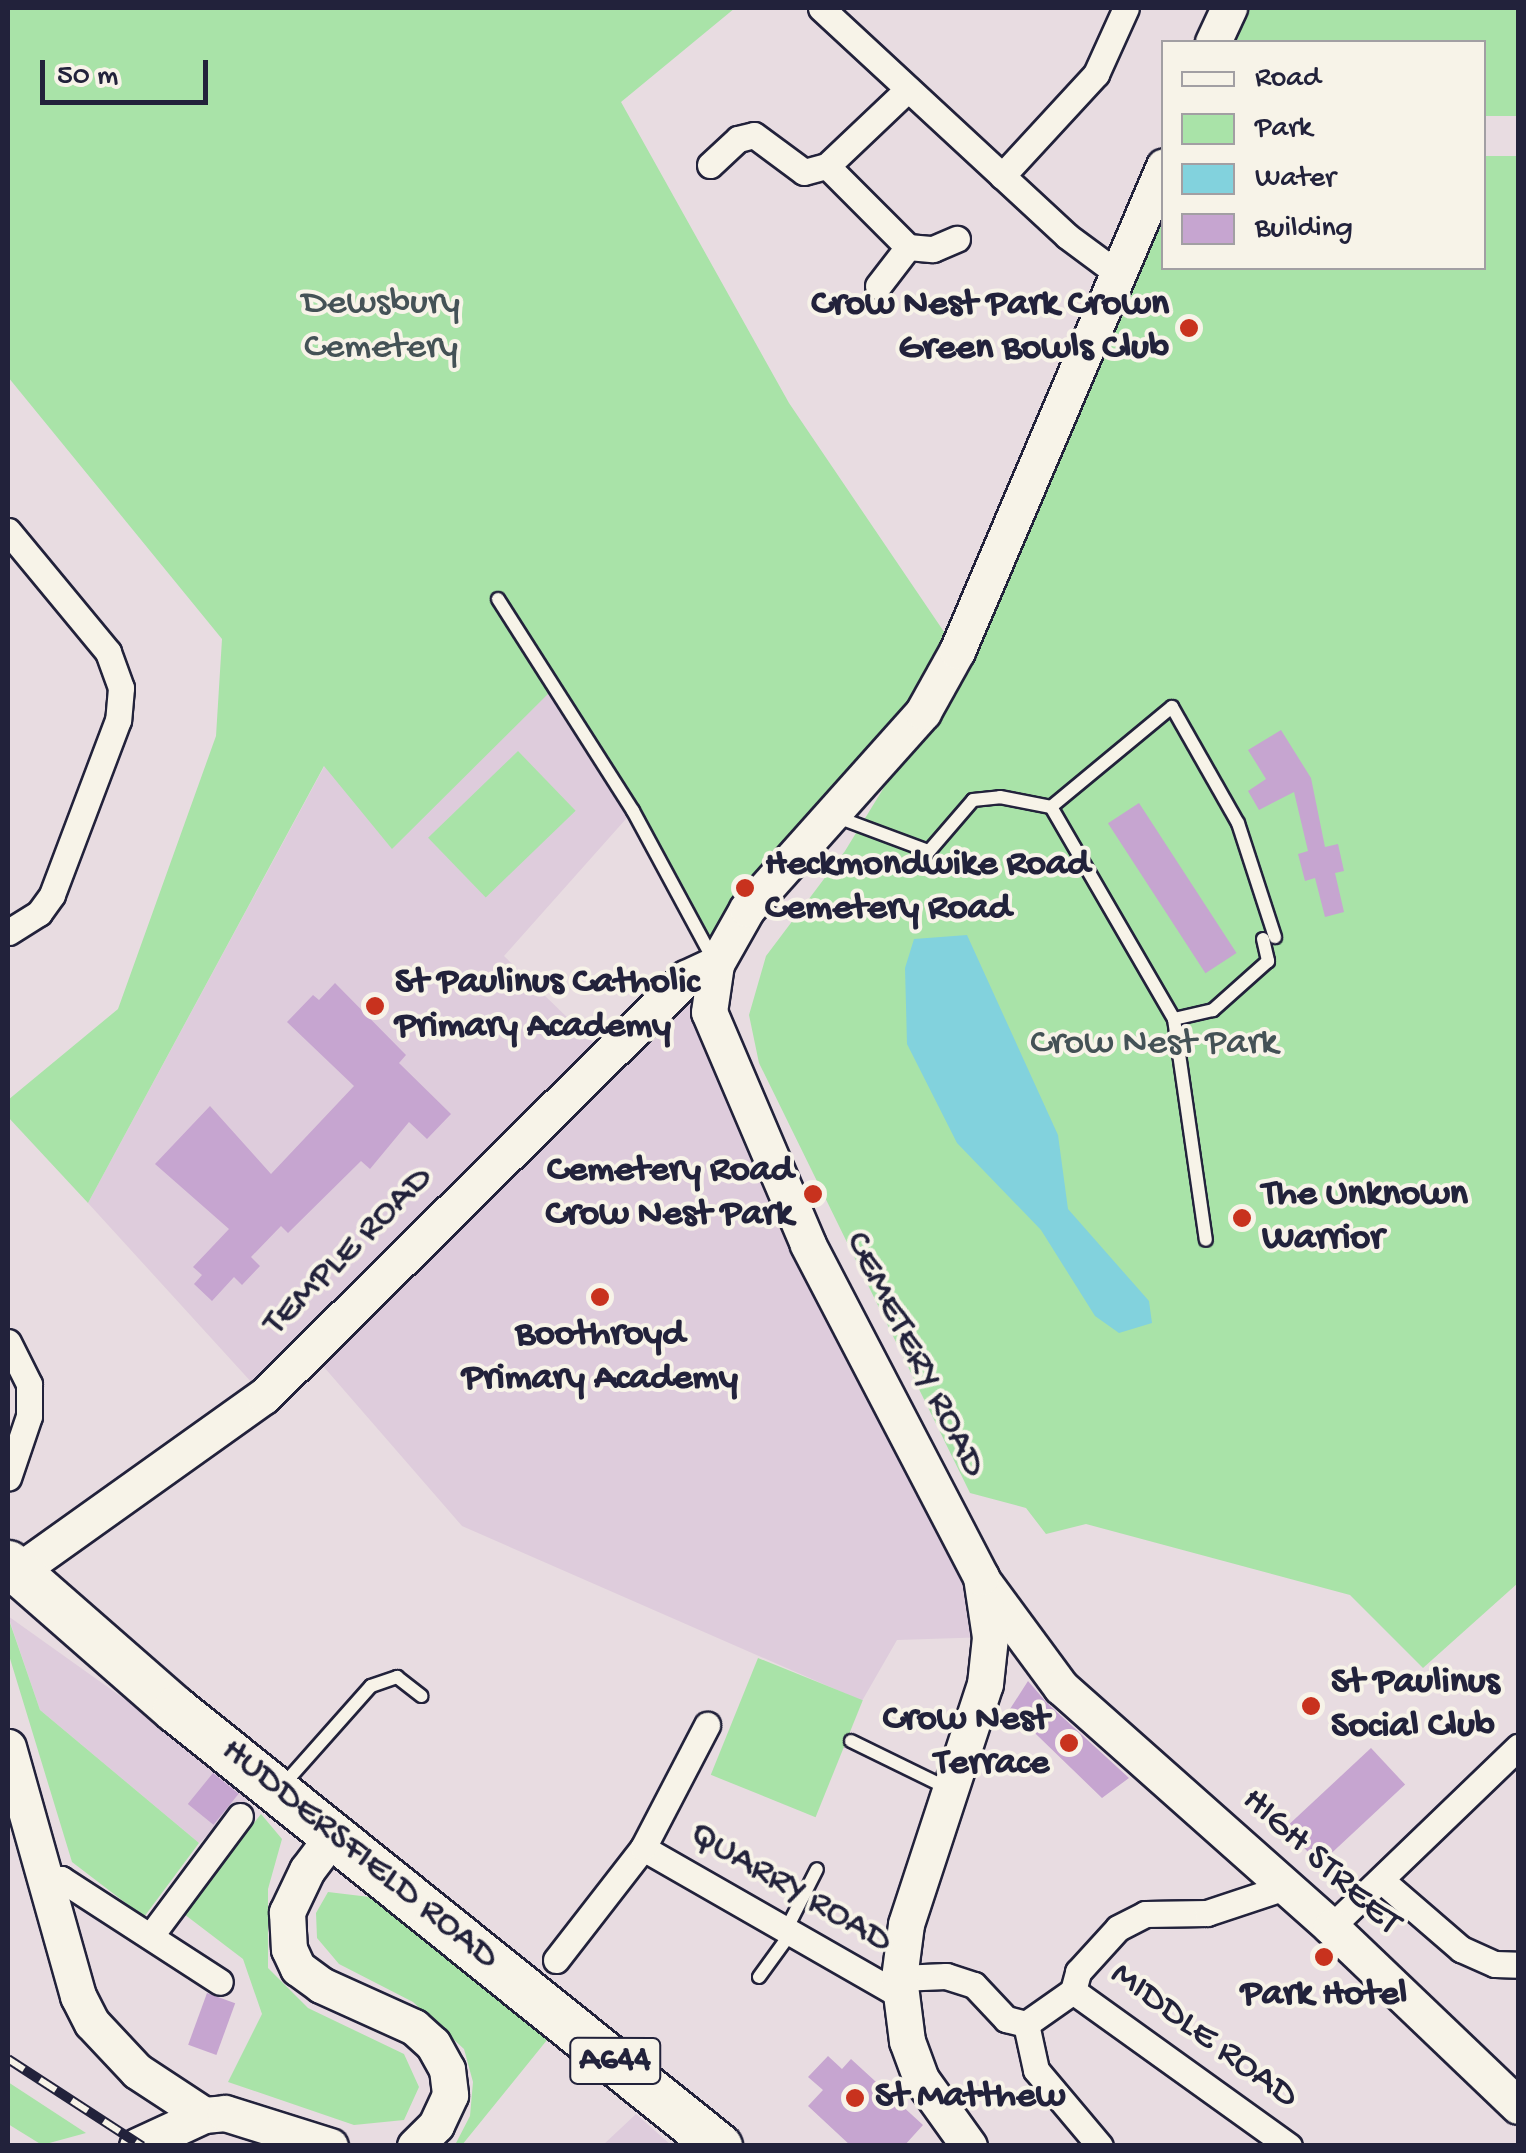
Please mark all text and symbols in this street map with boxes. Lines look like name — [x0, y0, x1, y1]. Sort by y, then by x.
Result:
scale bar — [45, 40, 212, 102]
legend — [1161, 40, 1486, 270]
text: 50 m — [57, 60, 118, 95]
text: Road — [1255, 62, 1321, 97]
text: Park — [1255, 112, 1312, 147]
text: Water — [1255, 162, 1336, 197]
text: Building — [1255, 212, 1353, 247]
park label: Dewsbury Cemetery — [302, 282, 460, 372]
place label: Crow Nest Park Crown Green Bowls Club — [811, 283, 1169, 372]
marker: Crow Nest Park Crown Green Bowls Club — [1178, 317, 1200, 339]
place label: Heckmondwike Road Cemetery Road — [765, 843, 1089, 932]
marker: Heckmondwike Road Cemetery Road — [734, 877, 756, 899]
place label: St Paulinus Catholic Primary Academy — [395, 961, 699, 1050]
marker: St Paulinus Catholic Primary Academy — [364, 995, 386, 1017]
park label: Crow Nest Park — [1030, 1022, 1278, 1068]
place label: Cemetery Road Crow Nest Park — [545, 1149, 793, 1238]
street label: TEMPLE ROAD — [254, 1157, 444, 1347]
place label: The Unknown Warrior — [1262, 1173, 1468, 1262]
marker: Cemetery Road Crow Nest Park — [802, 1183, 824, 1205]
marker: The Unknown Warrior — [1231, 1207, 1253, 1229]
street label: CEMETERY ROAD — [833, 1225, 995, 1485]
marker: Boothroyd Primary Academy — [589, 1286, 611, 1308]
place label: Boothroyd Primary Academy — [462, 1313, 738, 1402]
place label: St Paulinus Social Club — [1331, 1661, 1500, 1750]
marker: St Paulinus Social Club — [1300, 1695, 1322, 1717]
place label: Crow Nest Terrace — [883, 1698, 1049, 1788]
street label: HUDDERSFIELD ROAD — [211, 1729, 507, 1981]
marker: Crow Nest Terrace — [1058, 1732, 1080, 1754]
street label: HIGH STREET — [1231, 1779, 1409, 1947]
street label: QUARRY ROAD — [681, 1813, 899, 1965]
marker: Park Hotel — [1313, 1946, 1335, 1968]
street label: MIDDLE ROAD — [1100, 1953, 1306, 2121]
place label: Park Hotel — [1241, 1973, 1407, 2019]
road number: A644 — [568, 2031, 662, 2091]
place label: St Matthew — [875, 2075, 1065, 2121]
marker: St Matthew — [844, 2087, 866, 2109]

